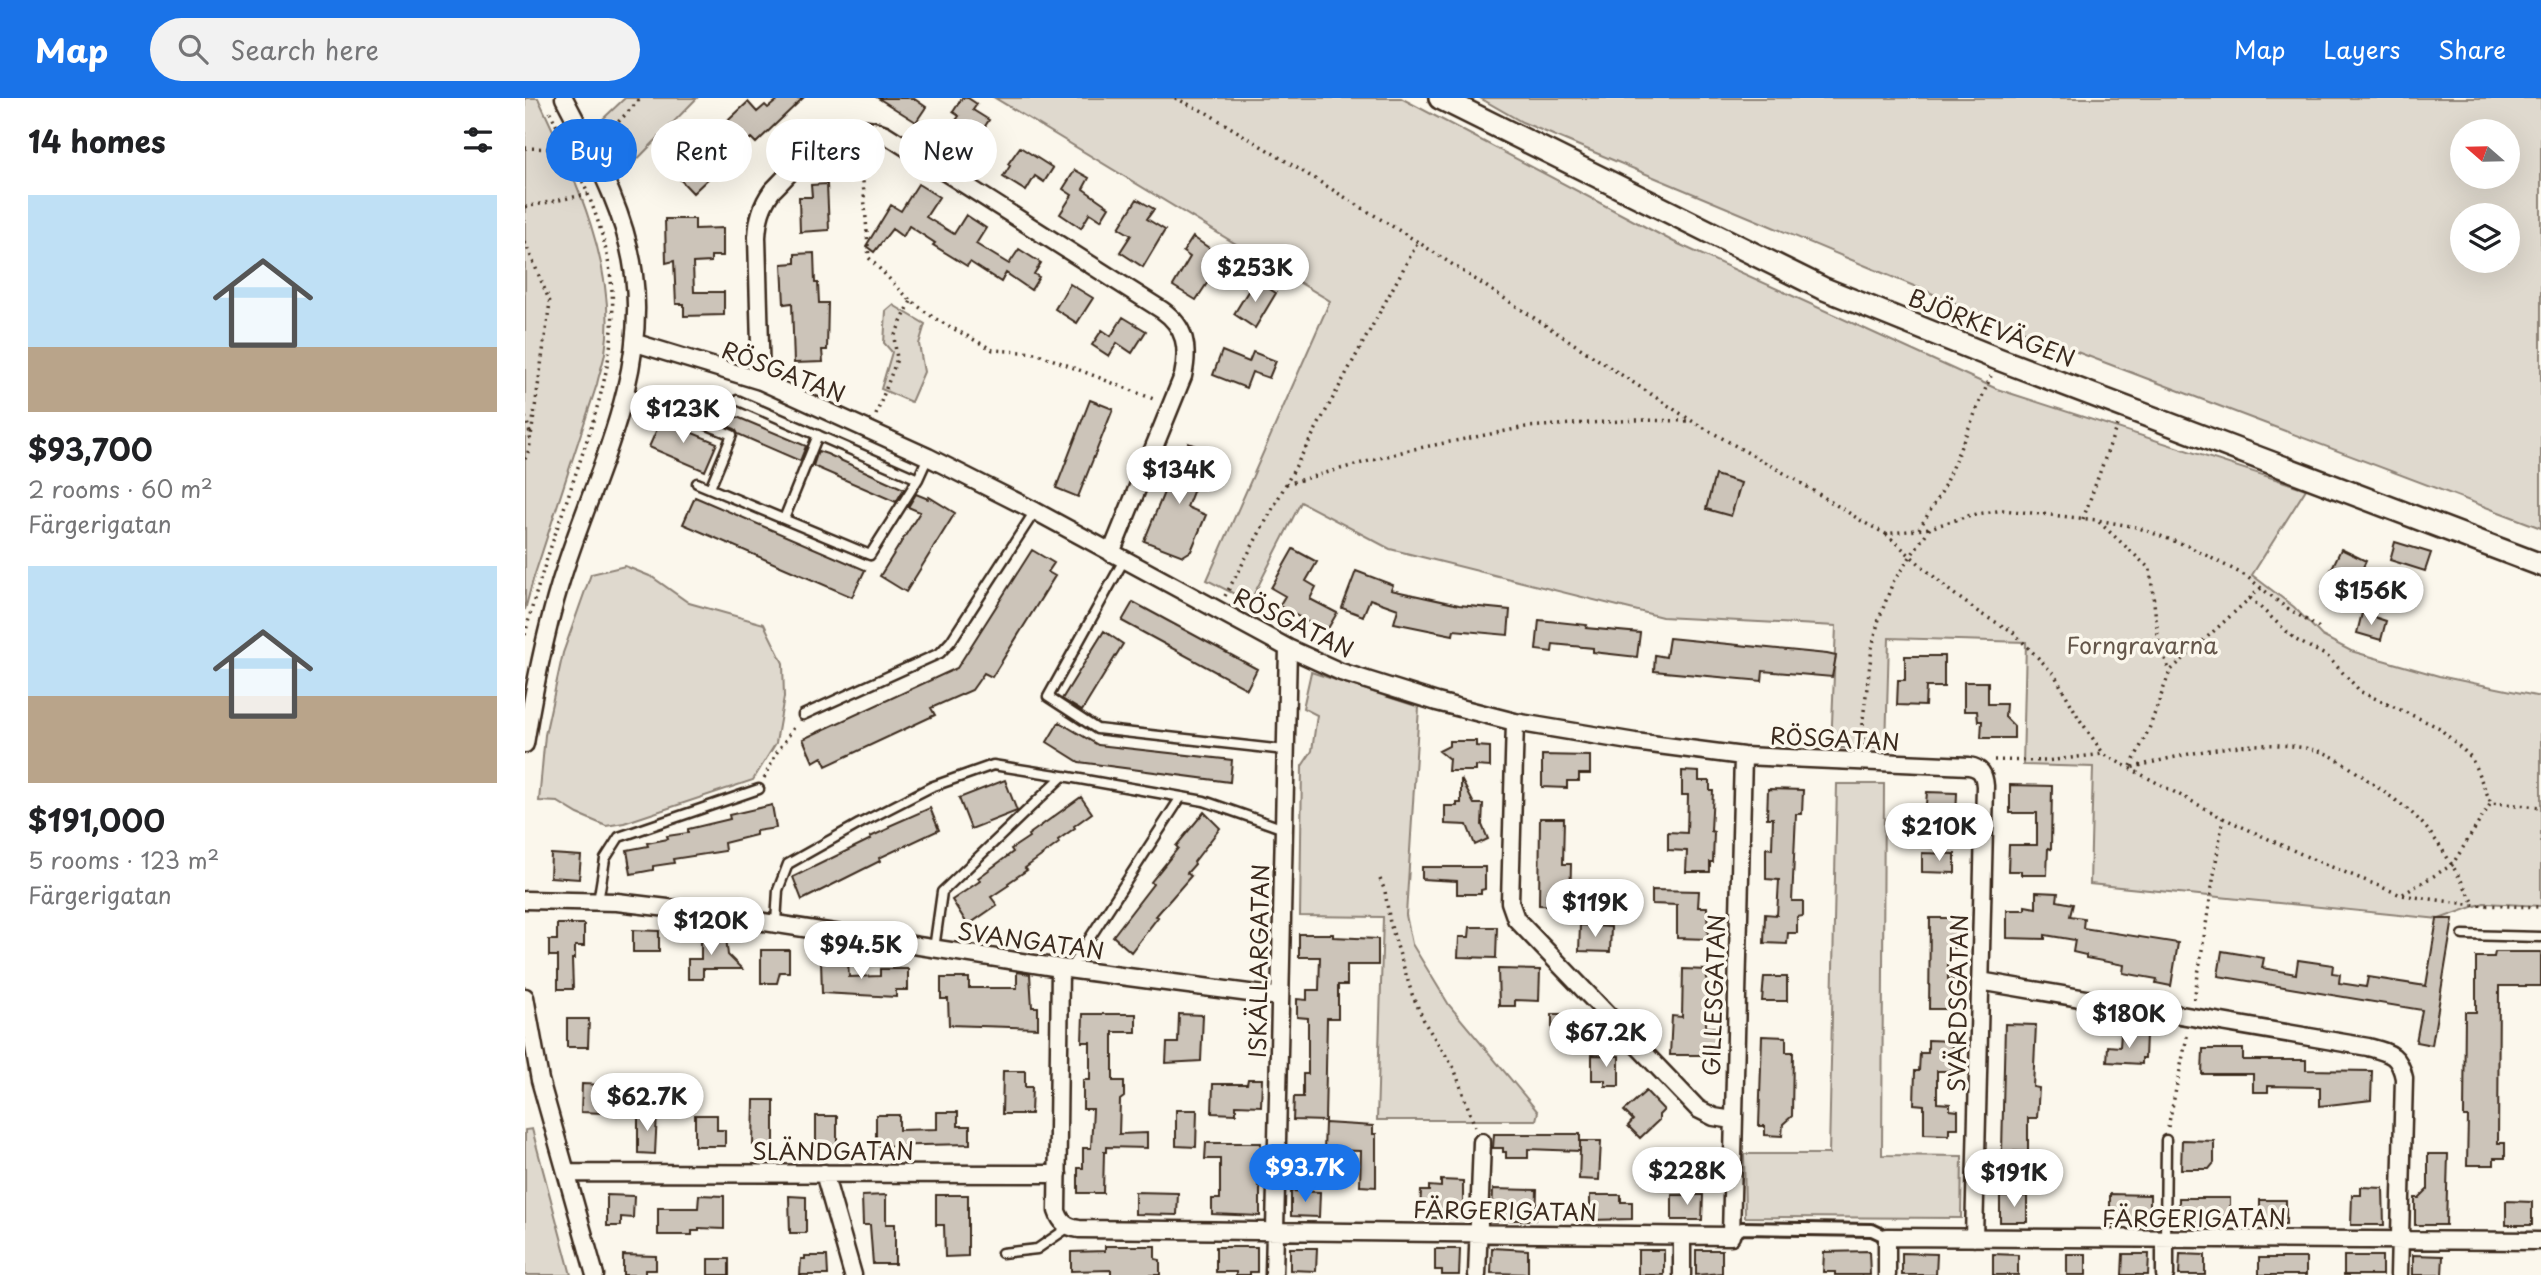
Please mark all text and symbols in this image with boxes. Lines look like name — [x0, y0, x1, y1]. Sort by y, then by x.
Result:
search box — [150, 18, 640, 81]
text: Map — [35, 24, 108, 74]
icon: search — [174, 30, 212, 68]
text: Search here — [230, 30, 379, 69]
text: Map — [2234, 31, 2285, 67]
text: Layers — [2323, 31, 2400, 67]
text: Share — [2438, 31, 2506, 67]
text: 14 homes — [28, 118, 166, 163]
chip: Buy — [546, 119, 637, 182]
chip: Rent — [651, 119, 752, 182]
chip: Filters — [766, 119, 885, 182]
chip: New — [899, 119, 997, 182]
north arrow — [2450, 119, 2520, 189]
map controls — [2450, 119, 2520, 273]
icon: filters — [459, 121, 497, 159]
button: layers — [2450, 203, 2520, 273]
icon: home — [200, 240, 326, 366]
pin: $253K — [1206, 244, 1304, 304]
text: $253K — [1217, 249, 1293, 284]
street label: BJÖRKEVÄGEN — [1904, 279, 2080, 375]
street label: RÖSGATAN — [717, 331, 851, 411]
pin: $123K — [634, 386, 732, 445]
text: $123K — [646, 390, 720, 425]
text: $93,700 — [28, 426, 153, 471]
pin: $134K — [1130, 446, 1228, 506]
text: $134K — [1142, 451, 1216, 486]
text: 2 rooms · 60 m² — [28, 471, 213, 506]
text: Färgerigatan — [28, 506, 172, 541]
pin: $156K — [2322, 568, 2420, 627]
text: $156K — [2335, 572, 2407, 607]
street label: RÖSGATAN — [1228, 578, 1360, 666]
icon: home — [200, 611, 326, 737]
park label: Forngravarna — [2066, 627, 2218, 662]
street label: RÖSGATAN — [1769, 717, 1901, 759]
text: $191,000 — [28, 797, 165, 842]
pin: $210K — [1890, 804, 1988, 863]
text: $210K — [1901, 808, 1977, 843]
text: 5 rooms · 123 m² — [28, 842, 219, 877]
street label: ISKÄLLARGATAN — [1239, 864, 1277, 1058]
text: Färgerigatan — [28, 877, 172, 912]
pin: $119K — [1546, 880, 1644, 939]
text: $119K — [1562, 884, 1628, 919]
pin: $120K — [662, 898, 760, 957]
text: $120K — [673, 902, 749, 937]
street label: SVANGATAN — [955, 912, 1107, 968]
street label: GILLESGATAN — [1693, 914, 1733, 1076]
street label: SVÄRDSGATAN — [1938, 914, 1976, 1092]
pin: $94.5K — [804, 922, 918, 981]
text: $94.5K — [820, 926, 902, 961]
pin: $180K — [2080, 990, 2178, 1050]
text: $180K — [2092, 995, 2166, 1030]
pin: $67.2K — [1549, 1010, 1663, 1069]
text: $67.2K — [1565, 1014, 1647, 1049]
pin: $62.7K — [590, 1074, 704, 1133]
text: $62.7K — [607, 1078, 687, 1113]
street label: SLÄNDGATAN — [752, 1133, 914, 1168]
pin: $93.7K — [1248, 1144, 1362, 1204]
pin: $228K — [1638, 1148, 1736, 1207]
text: $93.7K — [1265, 1149, 1345, 1184]
pin: $191K — [1965, 1150, 2063, 1209]
text: $228K — [1648, 1152, 1726, 1187]
text: $191K — [1980, 1154, 2048, 1189]
street label: FÄRGERIGATAN — [1413, 1191, 1597, 1229]
street label: FÄRGERIGATAN — [2102, 1200, 2286, 1235]

